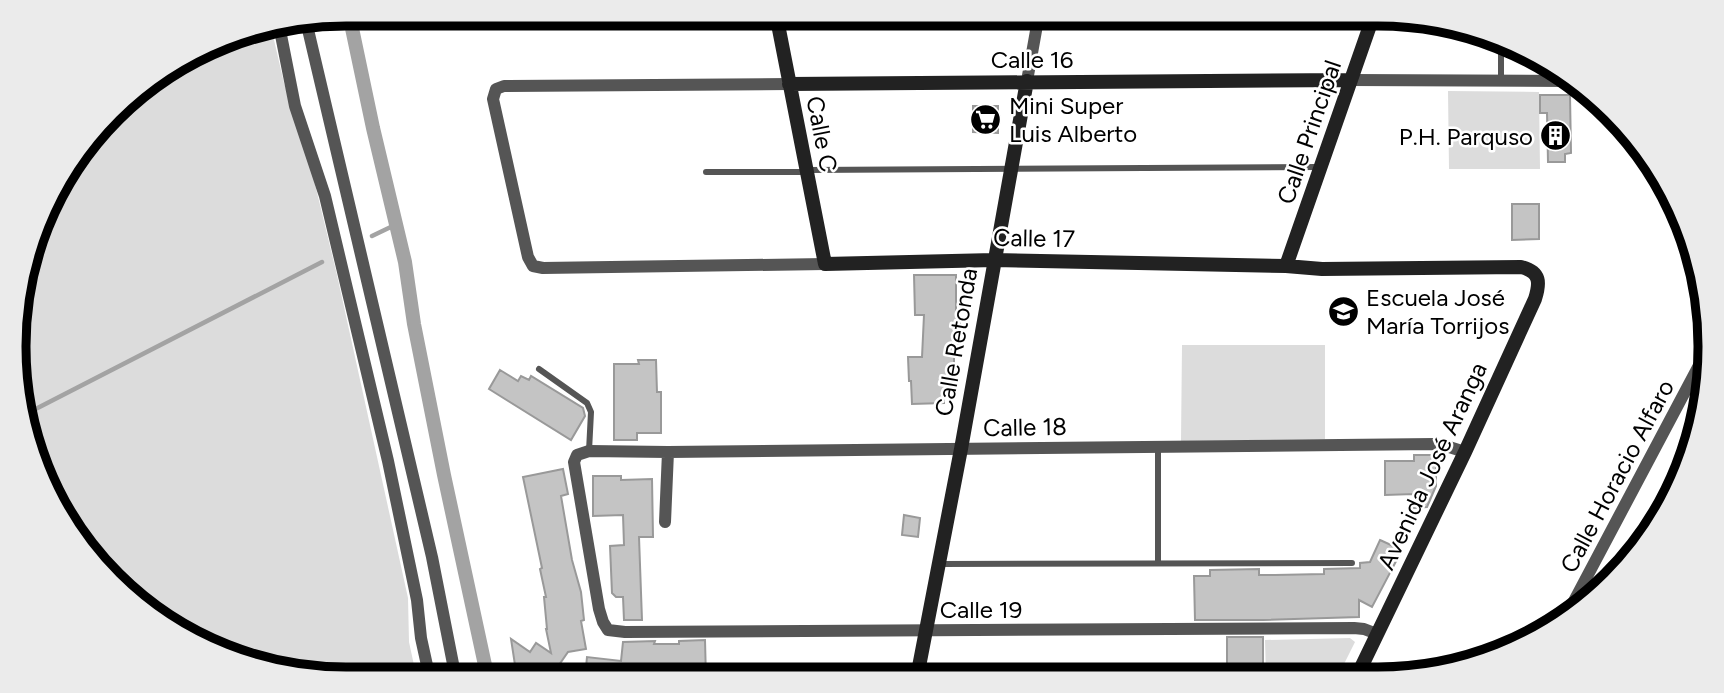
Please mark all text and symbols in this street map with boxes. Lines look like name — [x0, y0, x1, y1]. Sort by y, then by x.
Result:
street label: Calle 16 — [991, 45, 1073, 74]
street label: Calle Principal — [1271, 56, 1347, 208]
place label: Mini Super Luis Alberto — [1009, 91, 1137, 148]
street label: Calle C — [800, 94, 844, 174]
supermarket icon: Mini Super Luis Alberto — [969, 102, 1003, 136]
building icon: P.H. Parquso — [1539, 119, 1573, 153]
place label: P.H. Parquso — [1399, 122, 1533, 151]
street label: Calle 17 — [993, 223, 1075, 253]
street label: Calle Retonda — [929, 266, 983, 418]
place label: Escuela José María Torrijos — [1366, 283, 1509, 340]
school or university icon: Escuela José María Torrijos — [1326, 294, 1360, 328]
street label: Avenida José Aranga — [1371, 358, 1493, 574]
street label: Calle Horacio Alfaro — [1554, 375, 1680, 577]
street label: Calle 18 — [983, 412, 1067, 442]
street label: Calle 19 — [940, 595, 1022, 624]

